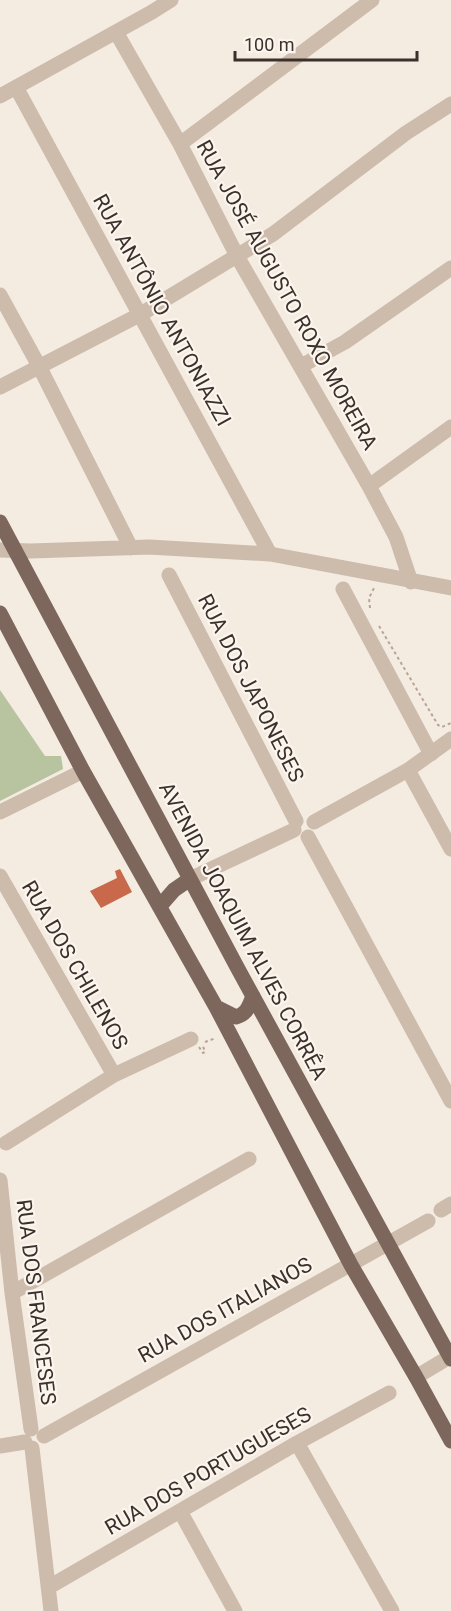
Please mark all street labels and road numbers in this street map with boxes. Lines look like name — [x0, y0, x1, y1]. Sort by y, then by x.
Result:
street label: RUA JOSÉ AUGUSTO ROXO MOREIRA — [192, 136, 382, 454]
street label: RUA ANTÔNIO ANTONIAZZI — [88, 190, 236, 430]
street label: RUA DOS JAPONESES — [193, 590, 309, 786]
street label: AVENIDA JOAQUIM ALVES CORRÊA — [154, 778, 332, 1084]
street label: RUA DOS CHILENOS — [17, 876, 133, 1054]
street label: RUA DOS FRANCESES — [11, 1198, 61, 1406]
street label: RUA DOS ITALIANOS — [134, 1252, 316, 1368]
street label: RUA DOS PORTUGUESES — [101, 1402, 315, 1540]

